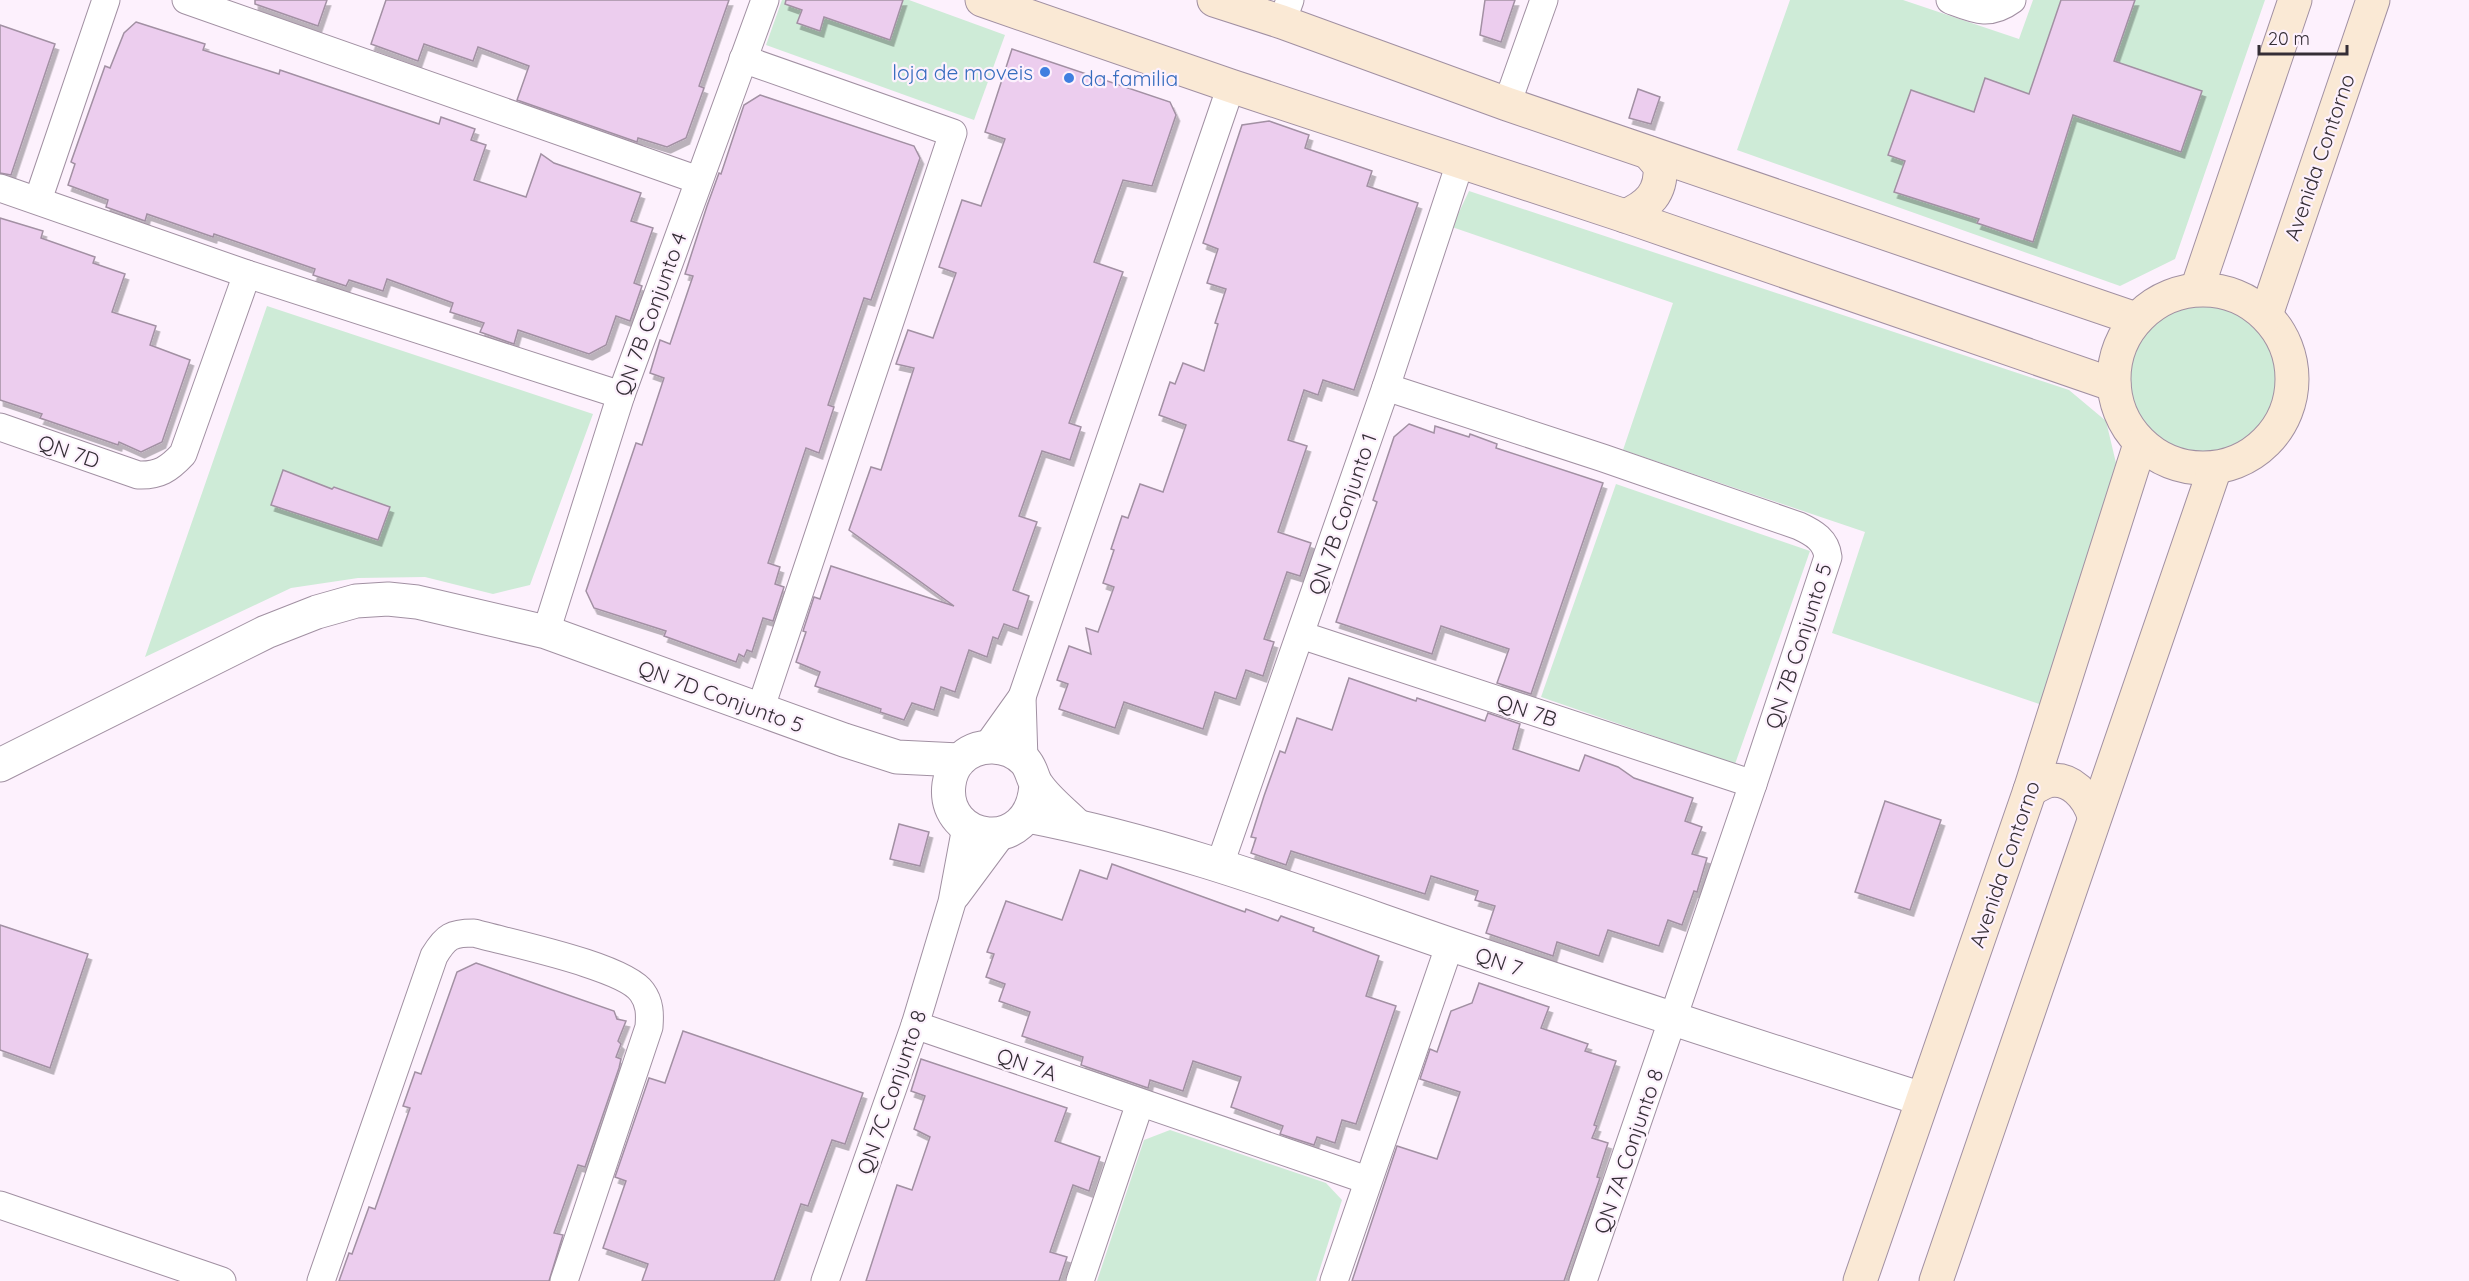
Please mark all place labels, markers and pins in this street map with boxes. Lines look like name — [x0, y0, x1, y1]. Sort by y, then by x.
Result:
place label: loja de moveis — [892, 59, 1033, 85]
marker: loja de moveis — [1038, 65, 1052, 79]
place label: da familia — [1081, 65, 1178, 91]
marker: da familia — [1062, 71, 1076, 85]

